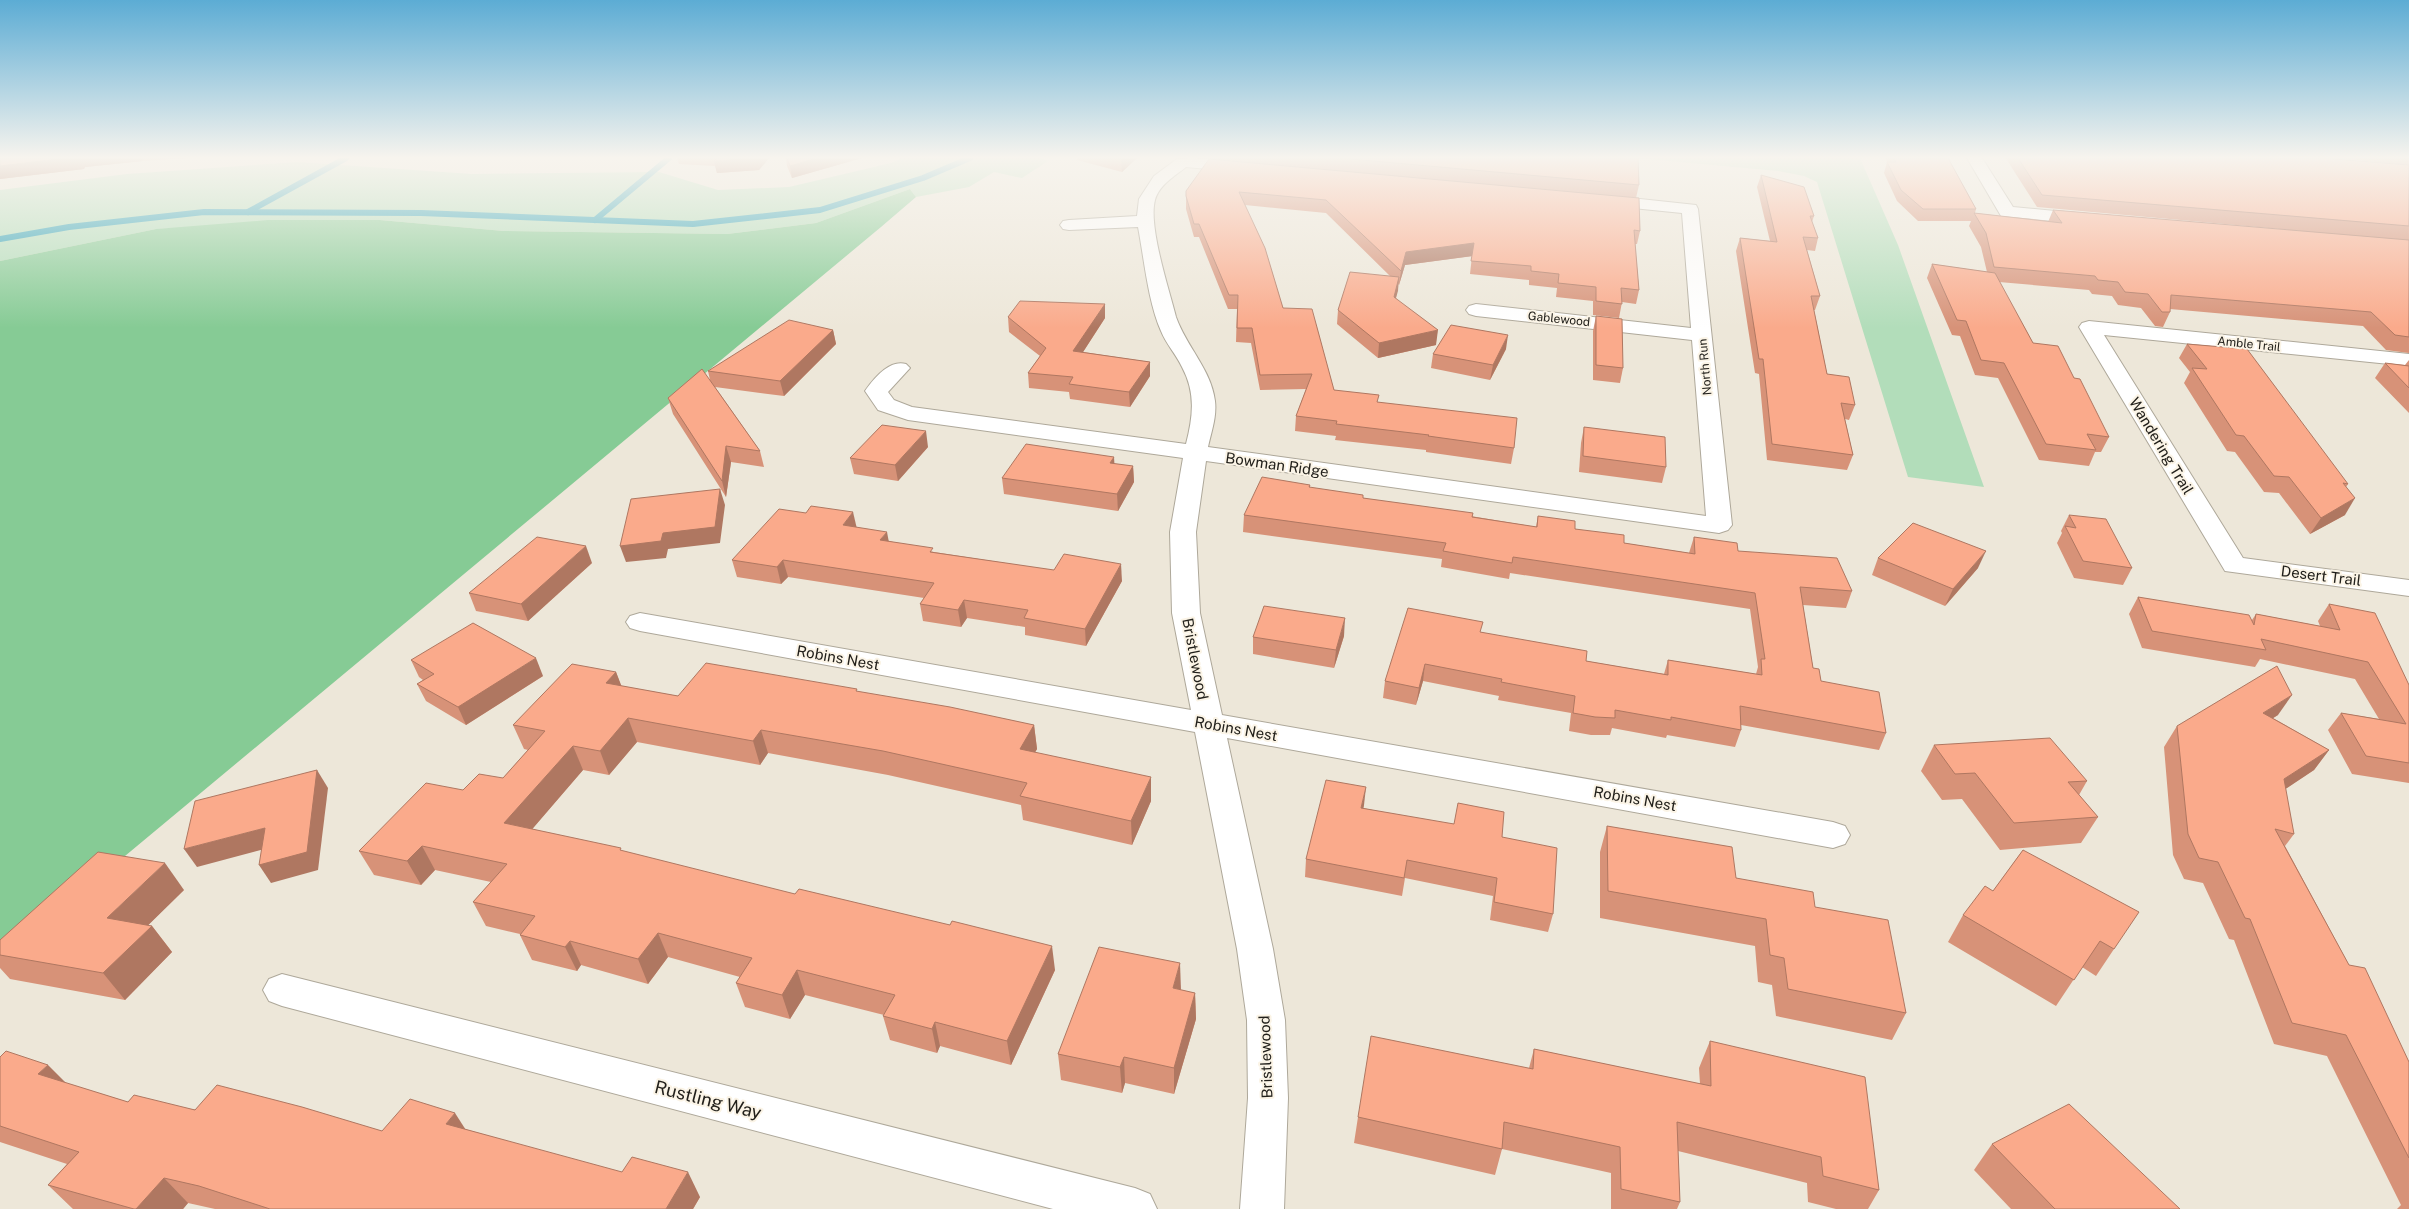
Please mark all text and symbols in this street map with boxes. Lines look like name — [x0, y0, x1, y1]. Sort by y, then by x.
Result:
street label: Gablewood — [1527, 309, 1591, 329]
street label: Amble Trail — [2217, 334, 2282, 354]
street label: North Run — [1696, 338, 1714, 396]
street label: Wandering Trail — [2126, 394, 2197, 497]
street label: Bowman Ridge — [1224, 449, 1330, 480]
street label: Desert Trail — [2280, 562, 2362, 589]
street label: Bristlewood — [1179, 617, 1212, 701]
street label: Robins Nest — [795, 642, 881, 673]
street label: Robins Nest — [1193, 713, 1279, 744]
street label: Robins Nest — [1592, 783, 1678, 814]
street label: Bristlewood — [1256, 1015, 1275, 1099]
street label: Rustling Way — [652, 1076, 764, 1123]

